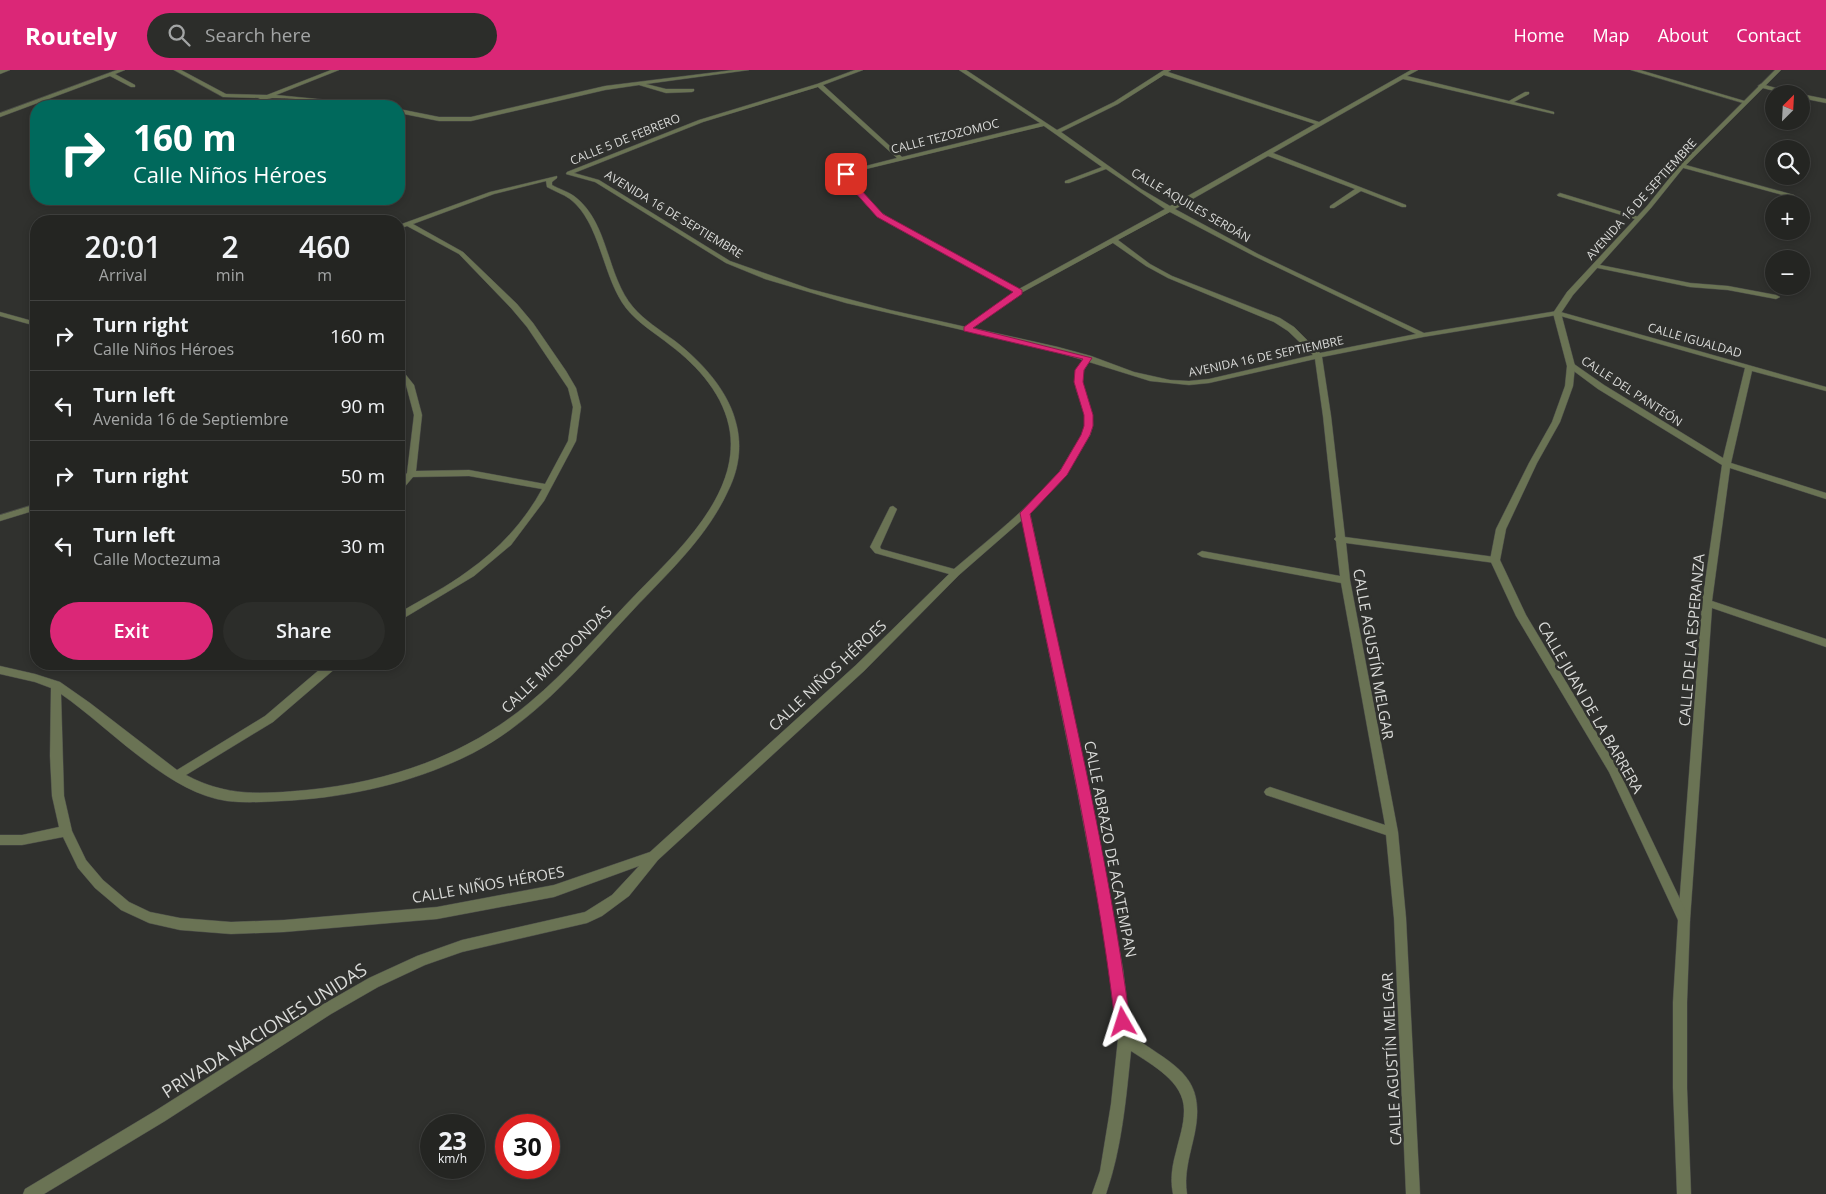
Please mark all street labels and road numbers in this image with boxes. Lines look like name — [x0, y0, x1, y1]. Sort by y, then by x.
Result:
street label: CALLE 5 DE FEBRERO — [567, 109, 683, 169]
street label: CALLE TEZOZOMOC — [889, 114, 1001, 158]
street label: AVENIDA 16 DE SEPTIEMBRE — [1582, 135, 1700, 263]
street label: CALLE AQUILES SERDÁN — [1128, 164, 1254, 246]
street label: AVENIDA 16 DE SEPTIEMBRE — [602, 166, 746, 262]
street label: CALLE IGUALDAD — [1646, 318, 1744, 362]
street label: AVENIDA 16 DE SEPTIEMBRE — [1187, 331, 1345, 381]
street label: CALLE DEL PANTEÓN — [1578, 352, 1686, 430]
street label: CALLE DE LA ESPERANZA — [1673, 552, 1709, 727]
street label: CALLE AGUSTÍN MELGAR — [1349, 567, 1399, 742]
street label: CALLE MICROONDAS — [496, 601, 616, 717]
street label: CALLE NIÑOS HÉROES — [764, 615, 890, 735]
street label: CALLE JUAN DE LA BARRERA — [1533, 617, 1649, 797]
street label: CALLE ABRAZO DE ACATEMPAN — [1080, 739, 1142, 959]
street label: CALLE NIÑOS HÉROES — [410, 861, 566, 907]
street label: PRIVADA NACIONES UNIDAS — [157, 957, 371, 1103]
street label: CALLE AGUSTÍN MELGAR — [1376, 971, 1406, 1146]

